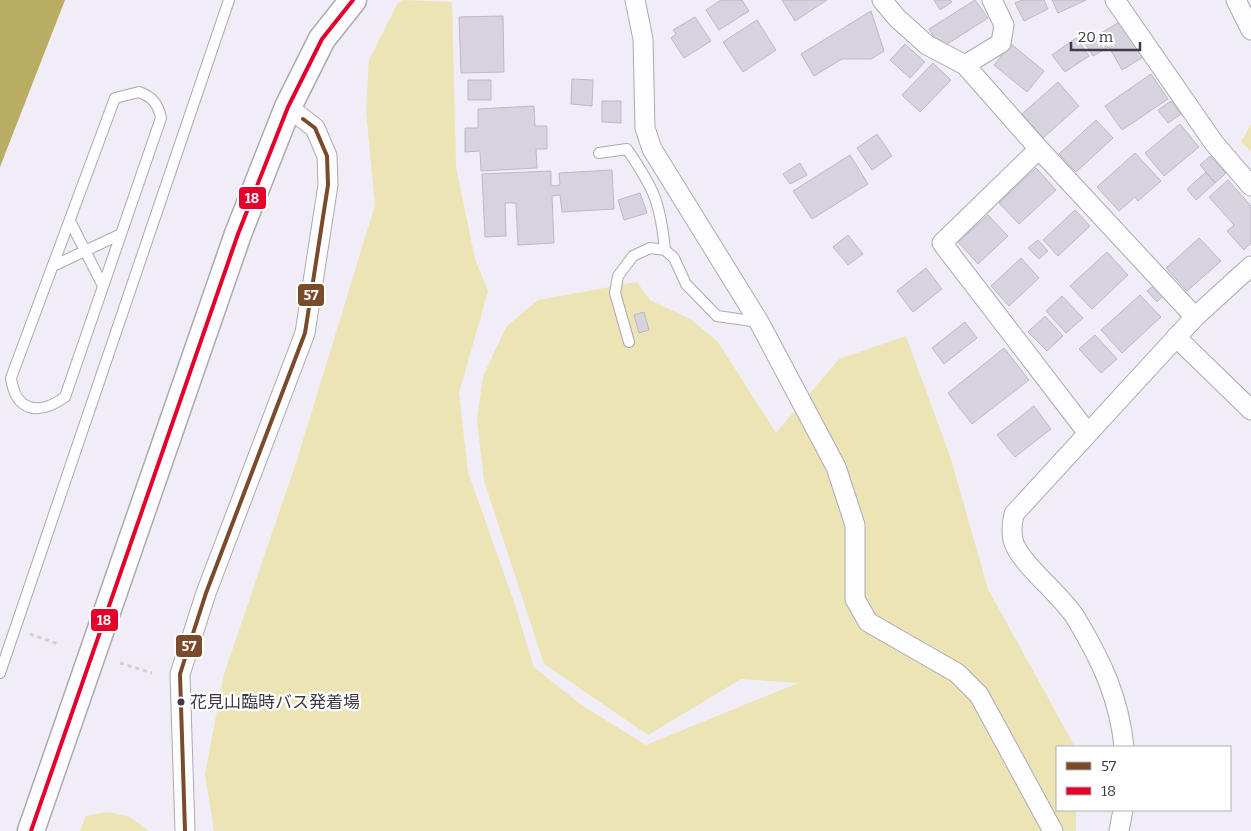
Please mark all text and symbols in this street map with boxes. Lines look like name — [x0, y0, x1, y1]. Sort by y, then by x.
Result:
scale bar — [1071, 20, 1140, 52]
text: 20 m — [1078, 28, 1114, 46]
line badge: 18 — [238, 186, 267, 210]
text: 18 — [245, 190, 259, 207]
line badge: 57 — [297, 283, 325, 307]
text: 57 — [304, 287, 319, 304]
line badge: 18 — [90, 608, 119, 632]
text: 18 — [97, 612, 111, 629]
line badge: 57 — [175, 634, 203, 658]
text: 57 — [182, 638, 197, 655]
place label: 花見山臨時バス発着場 — [190, 692, 360, 713]
marker: 花見山臨時バス発着場 — [176, 697, 186, 707]
legend — [1056, 746, 1231, 811]
text: 57 — [1101, 757, 1117, 775]
text: 18 — [1101, 782, 1116, 800]

